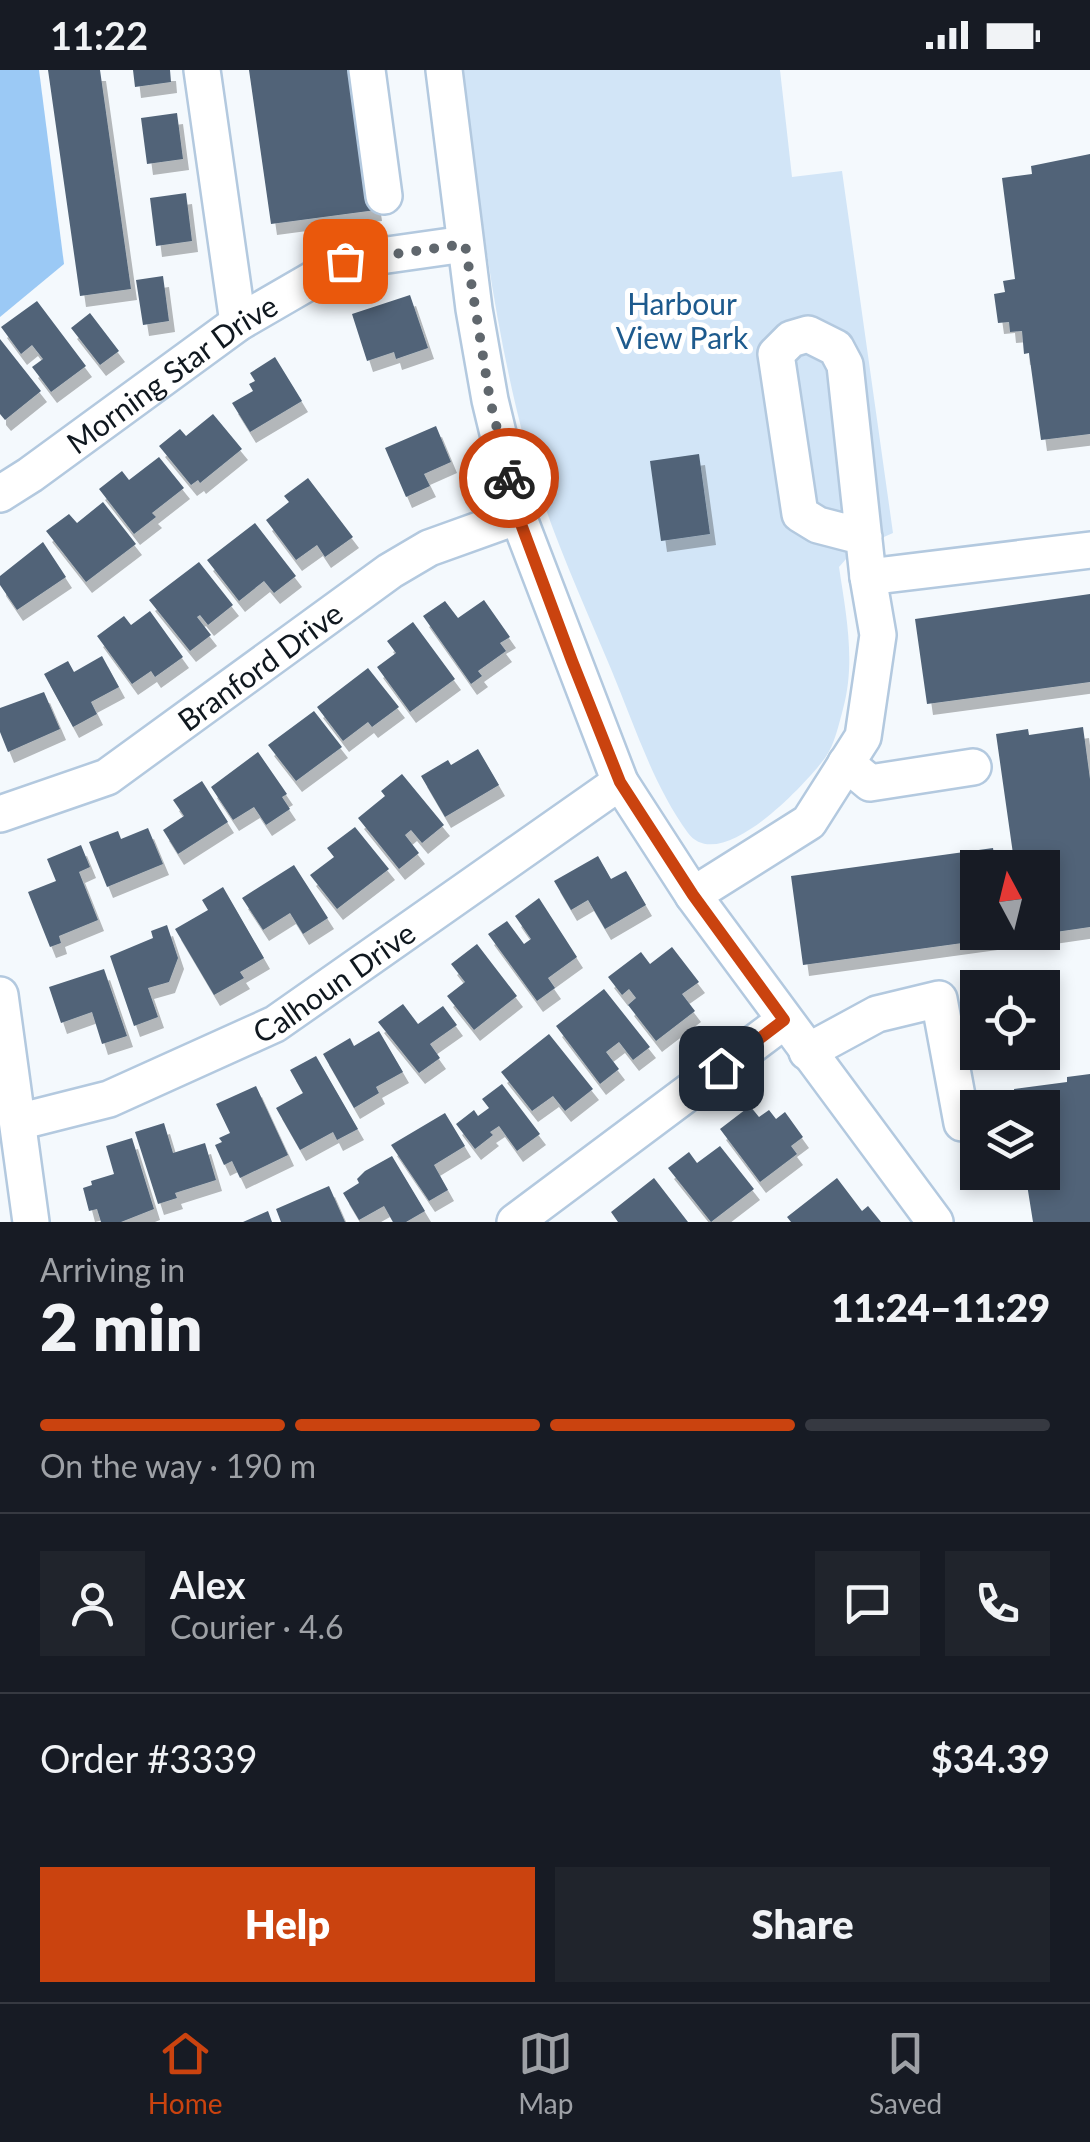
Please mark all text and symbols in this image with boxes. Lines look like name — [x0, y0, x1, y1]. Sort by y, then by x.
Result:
text: 11:22 — [50, 12, 148, 58]
pin — [303, 219, 388, 304]
icon: bag — [318, 234, 373, 289]
park label: Harbour View Park — [616, 285, 749, 355]
street label: Morning Star Drive — [59, 286, 283, 460]
courier — [459, 428, 559, 528]
icon: bike — [482, 451, 537, 506]
street label: Branford Drive — [170, 594, 349, 738]
north arrow — [960, 850, 1060, 950]
map controls — [960, 850, 1060, 1190]
street label: Calhoun Drive — [247, 914, 421, 1050]
button: locate — [960, 970, 1060, 1070]
pin — [679, 1026, 764, 1111]
icon: home — [694, 1041, 749, 1096]
button: layers — [960, 1090, 1060, 1190]
text: Arriving in — [40, 1250, 185, 1289]
text: 11:24–11:29 — [831, 1284, 1050, 1330]
text: 2 min — [40, 1287, 202, 1365]
text: On the way · 190 m — [40, 1446, 316, 1485]
button: person — [40, 1551, 145, 1656]
button: chat — [815, 1551, 920, 1656]
button: phone — [945, 1551, 1050, 1656]
text: Alex — [170, 1561, 246, 1607]
text: Courier · 4.6 — [170, 1607, 344, 1646]
text: Order #3339 — [40, 1735, 257, 1781]
text: $34.39 — [931, 1735, 1050, 1781]
button: Help — [40, 1867, 535, 1982]
button: Share — [555, 1867, 1050, 1982]
tab: Home — [148, 2026, 222, 2120]
tab: Map — [518, 2026, 573, 2120]
tab: Saved — [869, 2026, 942, 2120]

